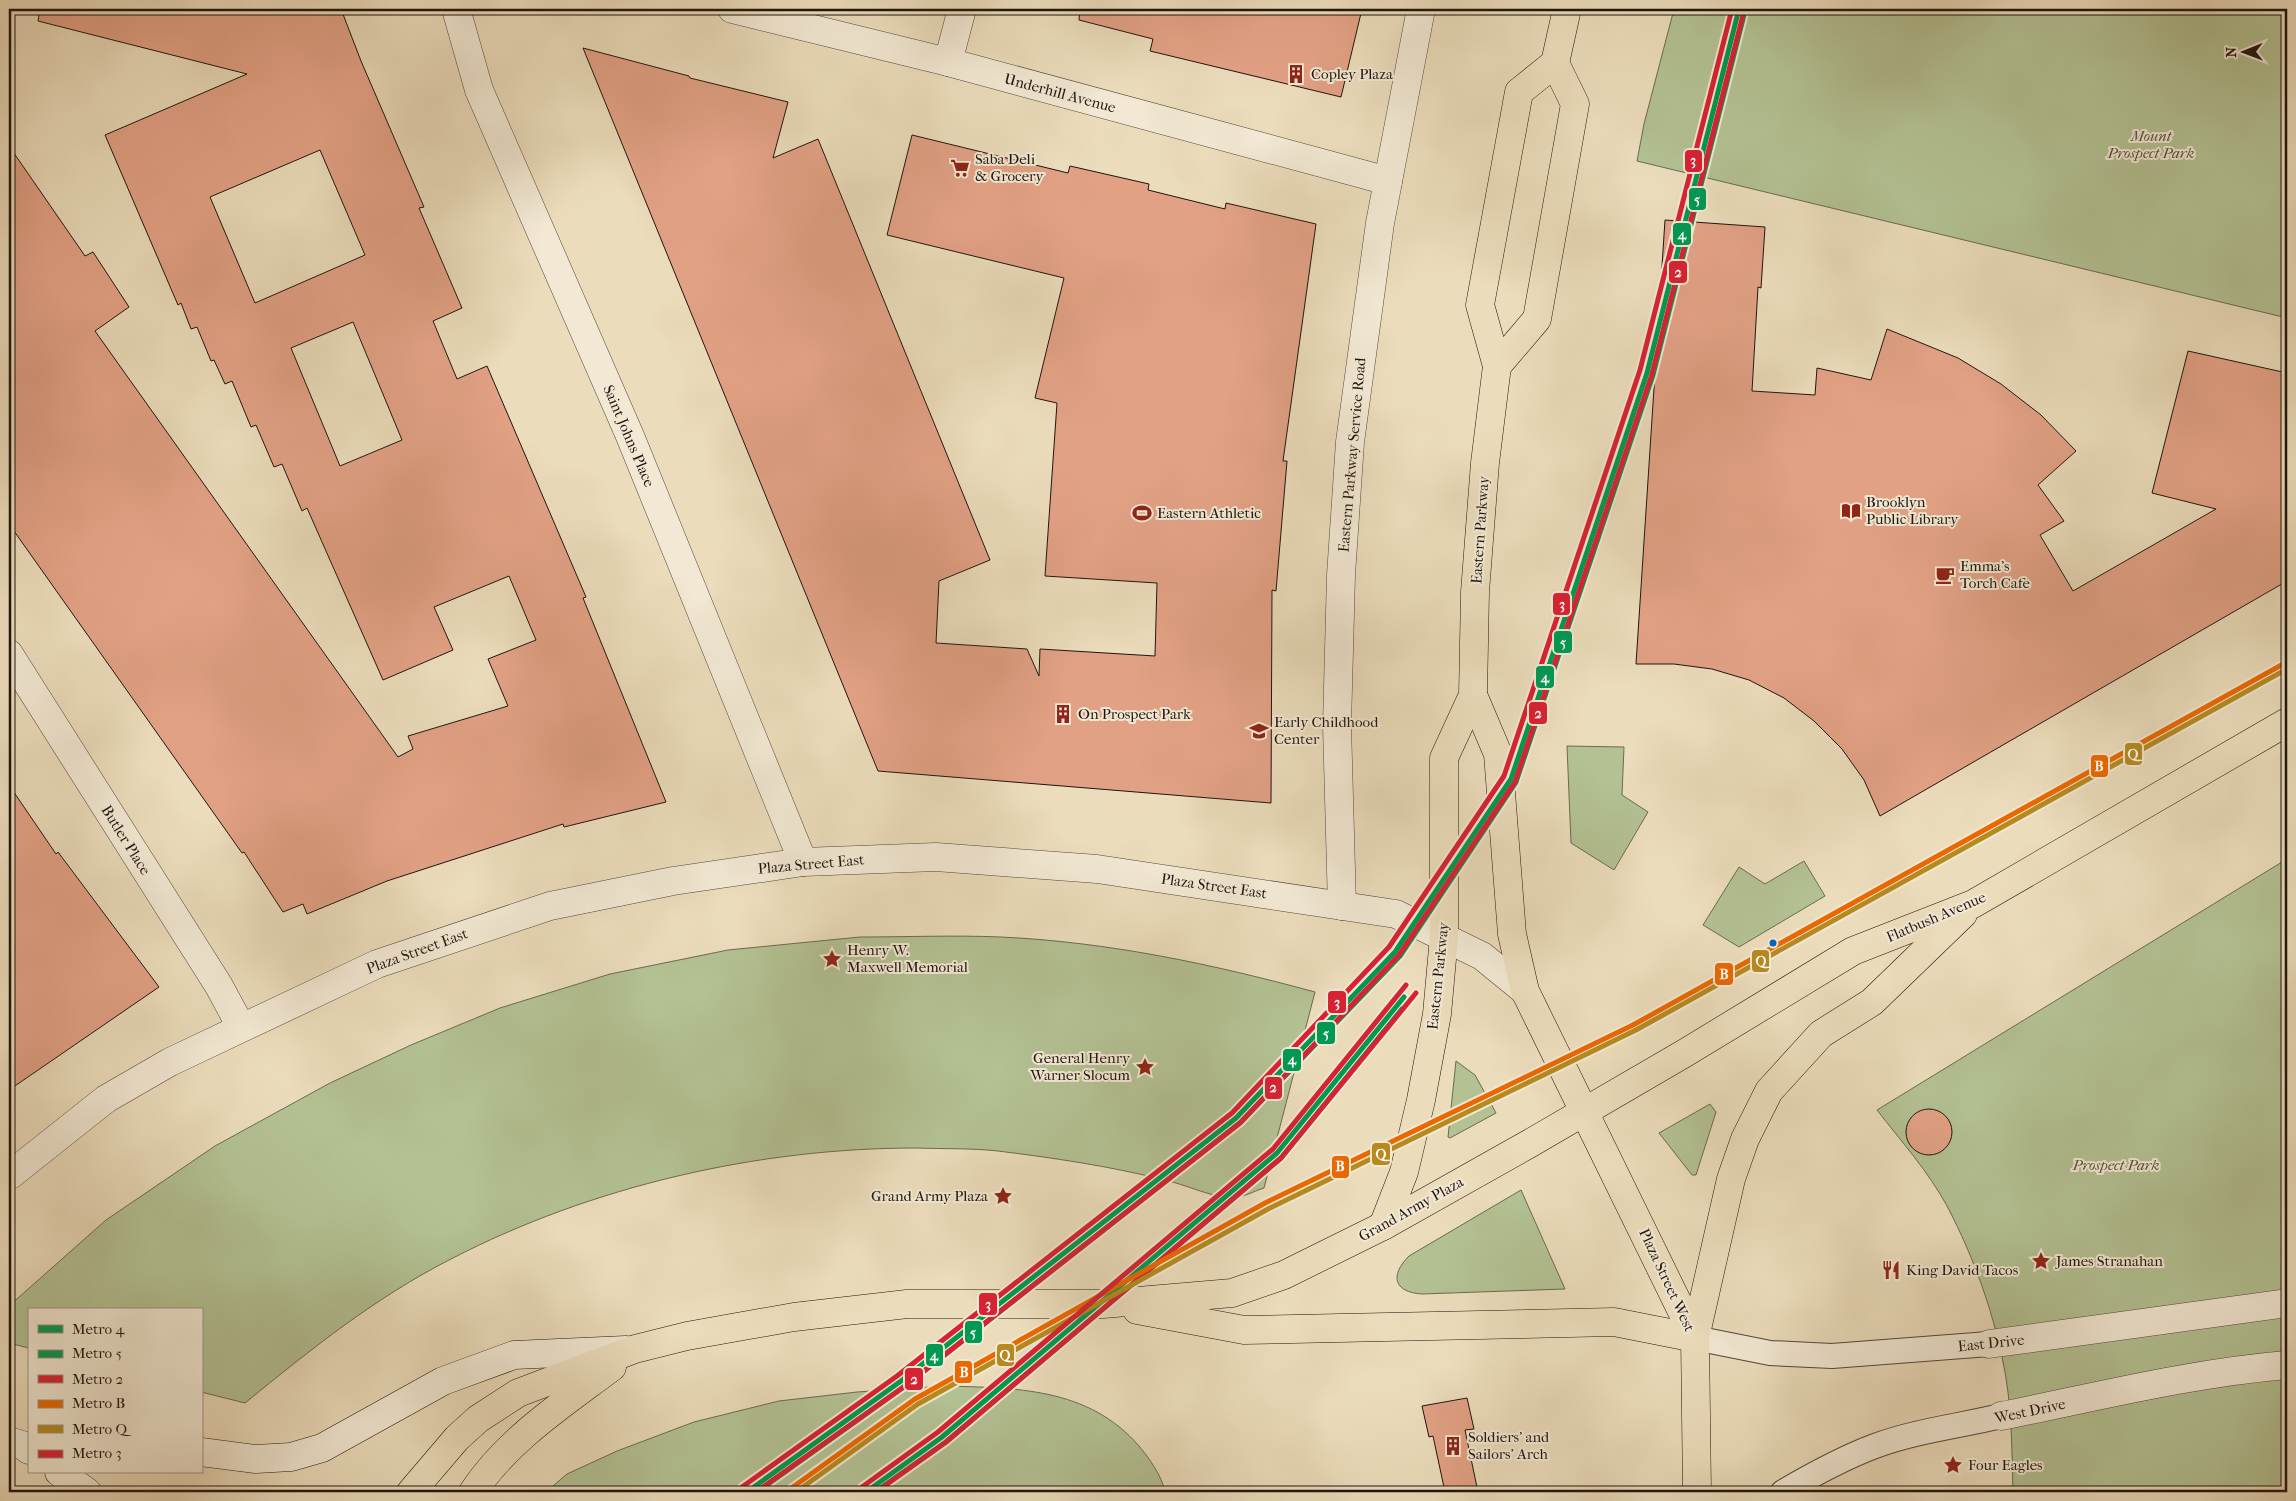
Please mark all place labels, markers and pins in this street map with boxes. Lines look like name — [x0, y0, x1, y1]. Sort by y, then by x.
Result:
building icon: Copley Plaza — [1285, 63, 1307, 85]
place label: Copley Plaza — [1311, 65, 1394, 83]
place label: Saba Deli & Grocery — [975, 150, 1044, 185]
supermarket icon: Saba Deli & Grocery — [949, 157, 971, 179]
place label: Brooklyn Public Library — [1866, 493, 1959, 528]
library icon: Brooklyn Public Library — [1840, 500, 1862, 522]
sports icon: Eastern Athletic — [1131, 502, 1153, 524]
place label: Eastern Athletic — [1157, 504, 1261, 522]
place label: Emma's Torch Cafe — [1960, 557, 2030, 592]
cafe icon: Emma's Torch Cafe — [1934, 564, 1956, 586]
building icon: On Prospect Park — [1052, 703, 1074, 725]
place label: On Prospect Park — [1078, 705, 1191, 723]
place label: Early Childhood Center — [1274, 713, 1379, 748]
school or university icon: Early Childhood Center — [1248, 720, 1270, 742]
unlabelled marker — [1768, 938, 1778, 948]
place label: Henry W. Maxwell Memorial — [847, 941, 968, 976]
place icon: Henry W. Maxwell Memorial — [821, 948, 843, 970]
place label: General Henry Warner Slocum — [1029, 1049, 1131, 1084]
place icon: General Henry Warner Slocum — [1134, 1056, 1156, 1078]
place icon: Grand Army Plaza — [992, 1185, 1014, 1207]
place label: Grand Army Plaza — [871, 1187, 989, 1205]
place icon: James Stranahan — [2030, 1250, 2052, 1272]
place label: James Stranahan — [2055, 1252, 2163, 1270]
restaurant icon: King David Tacos — [1880, 1259, 1902, 1281]
place label: King David Tacos — [1906, 1261, 2019, 1279]
place label: Soldiers' and Sailors' Arch — [1468, 1428, 1550, 1463]
building icon: Soldiers' and Sailors' Arch — [1442, 1435, 1464, 1457]
place icon: Four Eagles — [1942, 1454, 1964, 1476]
place label: Four Eagles — [1968, 1456, 2043, 1474]

